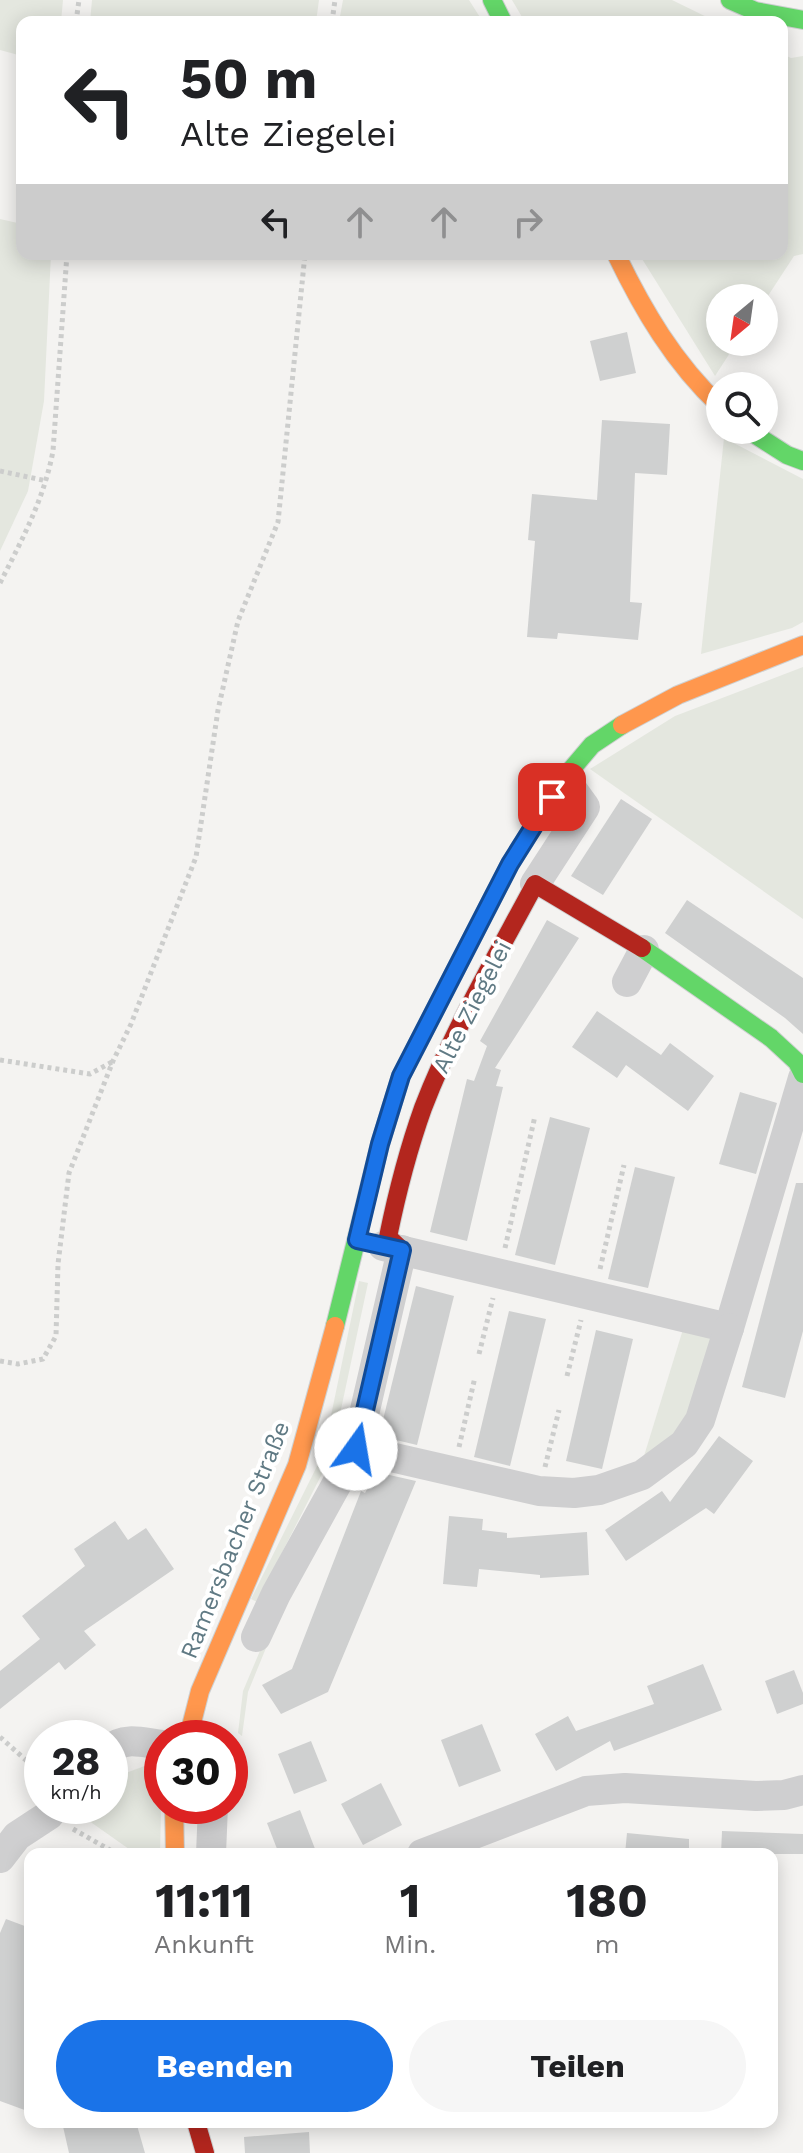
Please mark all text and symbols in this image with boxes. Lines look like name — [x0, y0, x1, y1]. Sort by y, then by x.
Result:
text: 50 m — [180, 46, 317, 112]
icon: left — [48, 48, 152, 152]
text: Alte Ziegelei — [180, 113, 397, 155]
icon: left — [254, 200, 298, 244]
icon: ahead — [338, 200, 382, 244]
icon: ahead — [422, 200, 466, 244]
icon: right — [506, 200, 550, 244]
north arrow — [706, 284, 778, 356]
map controls — [706, 284, 778, 444]
button: search — [706, 372, 778, 444]
pin — [518, 763, 586, 831]
icon: arrive — [530, 775, 574, 819]
street label: Alte Ziegelei — [427, 936, 517, 1078]
position arrow — [314, 1407, 398, 1491]
street label: Ramersbacher Straße — [175, 1417, 295, 1663]
speed limit sign: 30 — [144, 1720, 248, 1824]
text: 28 — [52, 1738, 100, 1785]
text: km/h — [50, 1780, 102, 1804]
text: 11:11 — [155, 1872, 253, 1929]
text: 1 — [400, 1872, 420, 1929]
text: 180 — [566, 1872, 648, 1929]
text: Ankunft — [154, 1929, 254, 1959]
text: Min. — [384, 1929, 436, 1959]
text: m — [595, 1929, 619, 1959]
button: Beenden — [56, 2020, 393, 2112]
button: Teilen — [409, 2020, 746, 2112]

